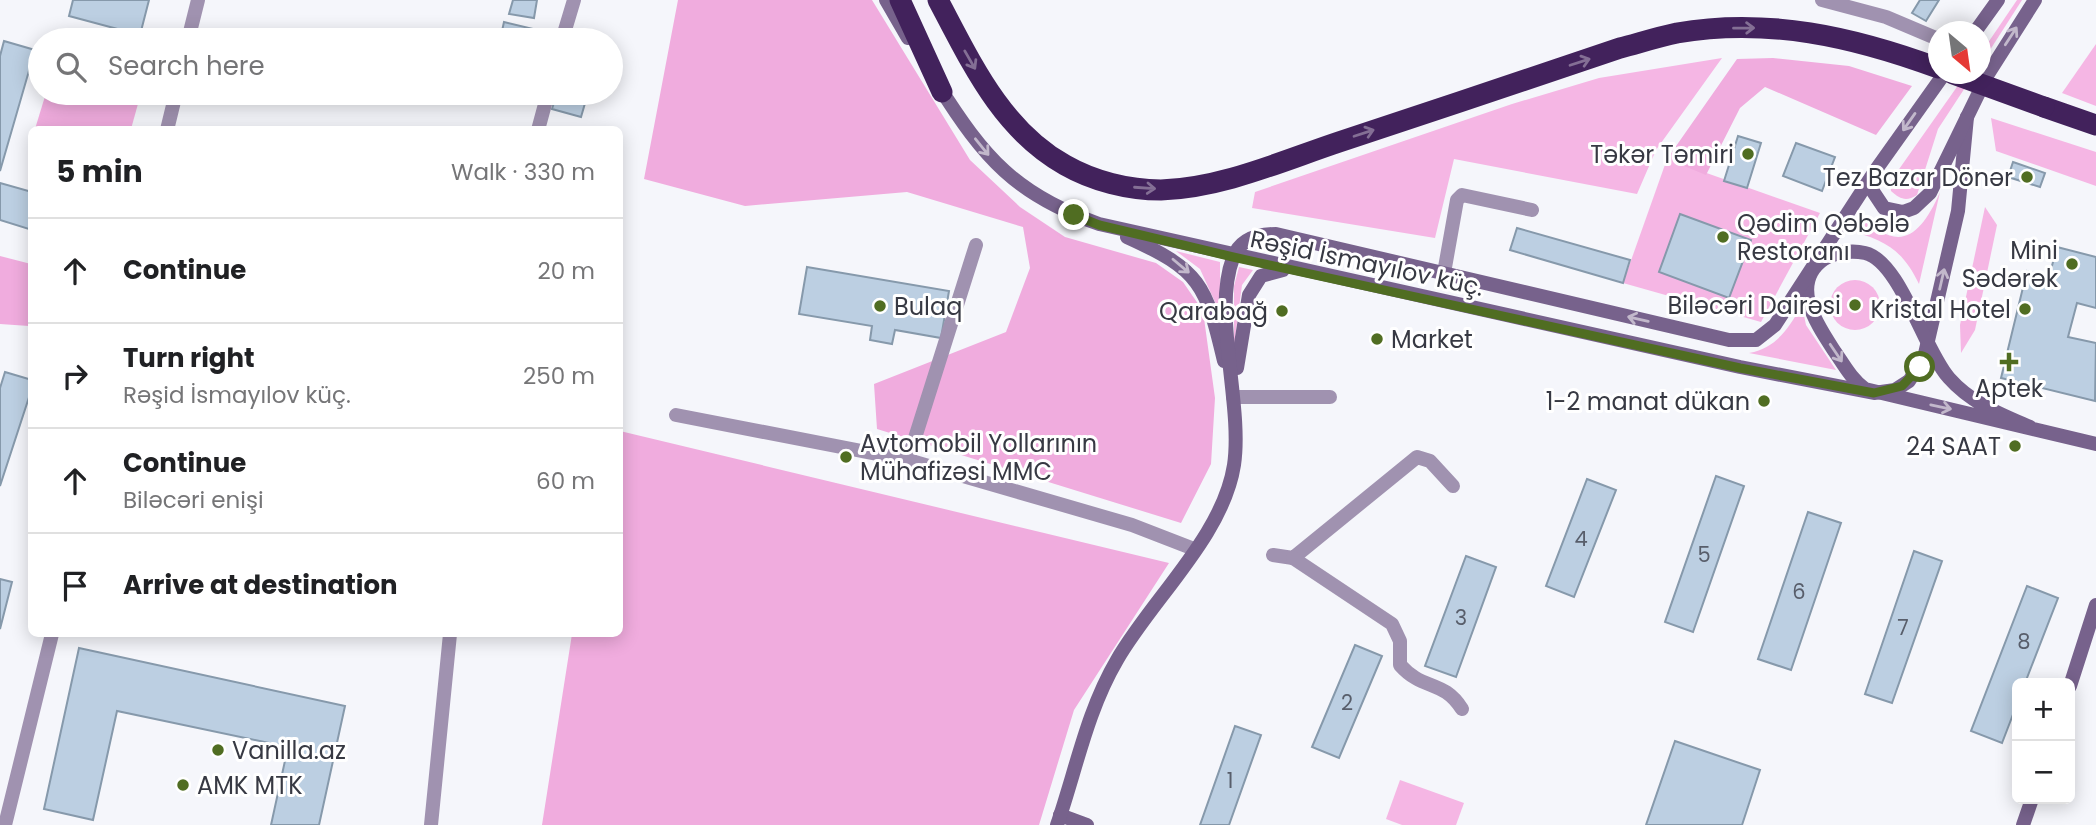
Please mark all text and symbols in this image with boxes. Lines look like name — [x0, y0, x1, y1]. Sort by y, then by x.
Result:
one-way arrow — [1733, 21, 1756, 34]
north arrow — [1928, 21, 1991, 84]
one-way arrow — [2003, 27, 2018, 46]
search box — [28, 28, 623, 105]
icon: search — [52, 48, 90, 86]
text: Search here — [108, 48, 265, 84]
one-way arrow — [964, 49, 977, 70]
one-way arrow — [1568, 55, 1590, 67]
one-way arrow — [1902, 112, 1916, 131]
one-way arrow — [1353, 126, 1375, 139]
one-way arrow — [974, 138, 990, 156]
place label: Təkər Təmiri — [1590, 138, 1734, 171]
marker: Təkər Təmiri — [1740, 146, 1756, 162]
text: 5 min — [56, 150, 143, 193]
text: Walk · 330 m — [451, 156, 595, 188]
place label: Tez Bazar Dönər — [1823, 161, 2013, 194]
marker: Tez Bazar Dönər — [2019, 169, 2035, 185]
one-way arrow — [1133, 182, 1155, 195]
route end — [1058, 199, 1089, 230]
place label: Qədim Qəbələ Restoranı — [1737, 207, 1910, 268]
street label: Rəşid İsmayılov küç. — [1247, 222, 1487, 304]
marker: Qədim Qəbələ Restoranı — [1715, 229, 1731, 245]
place label: Mini Sədərək — [1962, 234, 2059, 295]
icon: ahead — [56, 252, 94, 290]
text: Continue — [123, 252, 246, 288]
text: 20 m — [537, 255, 595, 287]
marker: Mini Sədərək — [2064, 256, 2080, 272]
one-way arrow — [1172, 258, 1190, 274]
one-way arrow — [1936, 268, 1950, 291]
place label: Biləcəri Dairəsi — [1668, 289, 1841, 322]
place label: Bulaq — [894, 290, 962, 323]
place label: Kristal Hotel — [1870, 293, 2011, 326]
place label: Qarabağ — [1159, 295, 1268, 328]
marker: Biləcəri Dairəsi — [1847, 297, 1863, 313]
marker: Bulaq — [872, 298, 888, 314]
marker: Kristal Hotel — [2017, 301, 2033, 317]
marker: Qarabağ — [1274, 303, 1290, 319]
one-way arrow — [1628, 311, 1650, 324]
place label: Market — [1391, 323, 1473, 356]
marker: Market — [1369, 331, 1385, 347]
text: Turn right — [123, 340, 255, 376]
one-way arrow — [1829, 343, 1843, 362]
route start — [1904, 351, 1935, 382]
marker: Aptek — [2001, 354, 2017, 370]
icon: right — [56, 357, 94, 395]
text: 250 m — [523, 360, 595, 392]
place label: Aptek — [1975, 372, 2044, 405]
text: Rəşid İsmayılov küç. — [123, 379, 351, 411]
place label: 1-2 manat dükan — [1546, 385, 1750, 418]
marker: 1-2 manat dükan — [1756, 393, 1772, 409]
one-way arrow — [1929, 401, 1952, 415]
place label: Avtomobil Yollarının Mühafizəsi MMC — [860, 427, 1097, 488]
place label: 24 SAAT — [1906, 430, 2001, 463]
marker: 24 SAAT — [2007, 438, 2023, 454]
text: Continue — [123, 445, 246, 481]
marker: Avtomobil Yollarının Mühafizəsi MMC — [838, 449, 854, 465]
icon: ahead — [56, 462, 94, 500]
text: 60 m — [536, 465, 595, 497]
text: Biləcəri enişi — [123, 484, 264, 516]
house number: 4 — [1574, 524, 1588, 553]
house number: 5 — [1697, 540, 1711, 569]
icon: arrive — [56, 567, 94, 605]
text: Arrive at destination — [123, 567, 398, 603]
house number: 6 — [1792, 577, 1806, 606]
house number: 3 — [1455, 603, 1467, 632]
house number: 7 — [1897, 613, 1909, 642]
house number: 8 — [2017, 627, 2031, 656]
map controls — [2012, 678, 2075, 804]
button: + — [2012, 678, 2075, 741]
house number: 2 — [1341, 688, 1353, 717]
place label: Vanilla.az — [232, 734, 346, 767]
button: − — [2012, 741, 2075, 804]
marker: Vanilla.az — [210, 742, 226, 758]
house number: 1 — [1227, 766, 1233, 795]
place label: AMK MTK — [197, 769, 303, 802]
marker: AMK MTK — [175, 777, 191, 793]

